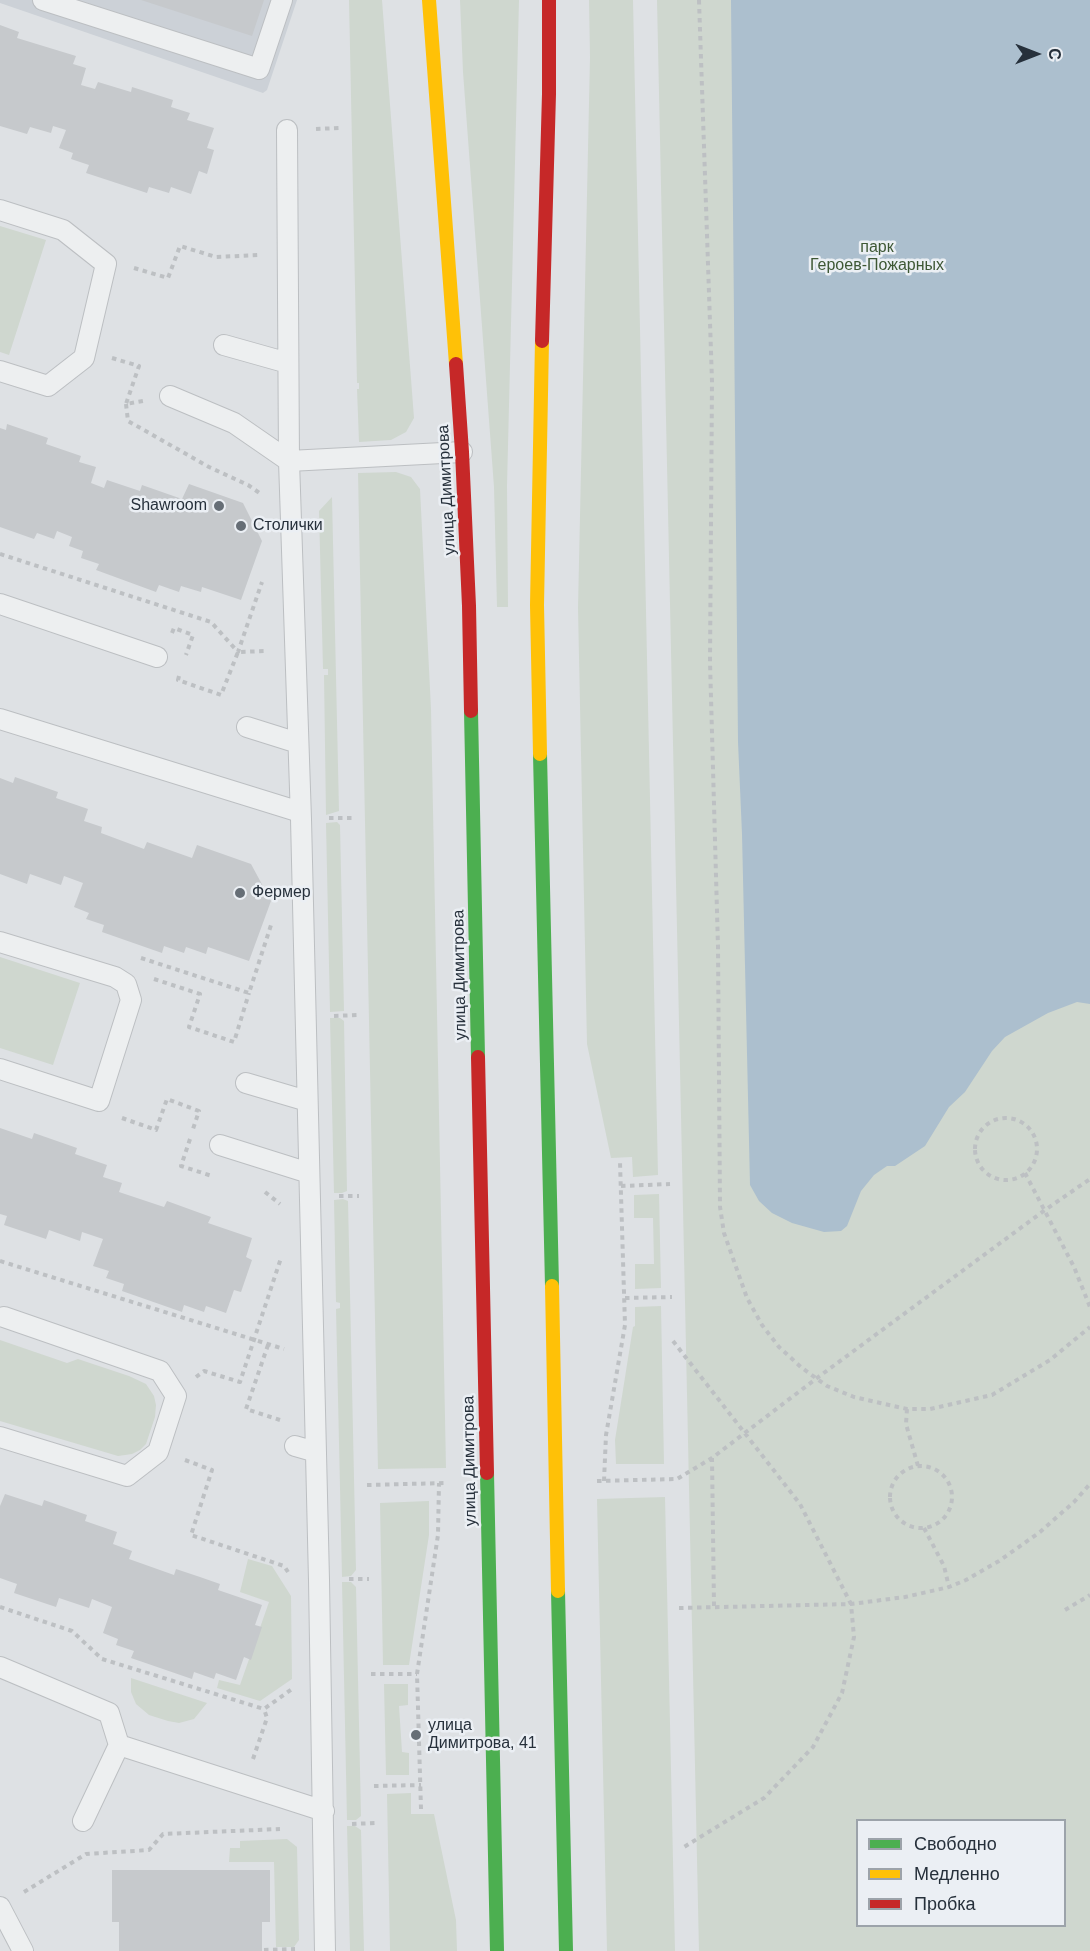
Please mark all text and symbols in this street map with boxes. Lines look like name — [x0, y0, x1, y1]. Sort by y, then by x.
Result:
north arrow — [1006, 24, 1066, 84]
text: С — [1046, 48, 1063, 60]
park label: парк Героев-Пожарных — [810, 238, 944, 276]
street label: улица Димитрова — [434, 424, 460, 556]
place label: Shawroom — [131, 496, 207, 516]
marker: Shawroom — [212, 499, 226, 513]
place label: Столички — [253, 516, 323, 536]
marker: Столички — [234, 519, 248, 533]
place label: Фермер — [252, 883, 311, 903]
marker: Фермер — [233, 886, 247, 900]
street label: улица Димитрова — [449, 910, 471, 1040]
street label: улица Димитрова — [459, 1396, 481, 1526]
place label: улица Димитрова, 41 — [428, 1716, 537, 1754]
marker: улица Димитрова, 41 — [409, 1728, 423, 1742]
legend — [856, 1819, 1066, 1927]
text: Свободно — [914, 1834, 997, 1854]
text: Медленно — [914, 1864, 1000, 1884]
text: Пробка — [914, 1894, 976, 1914]

